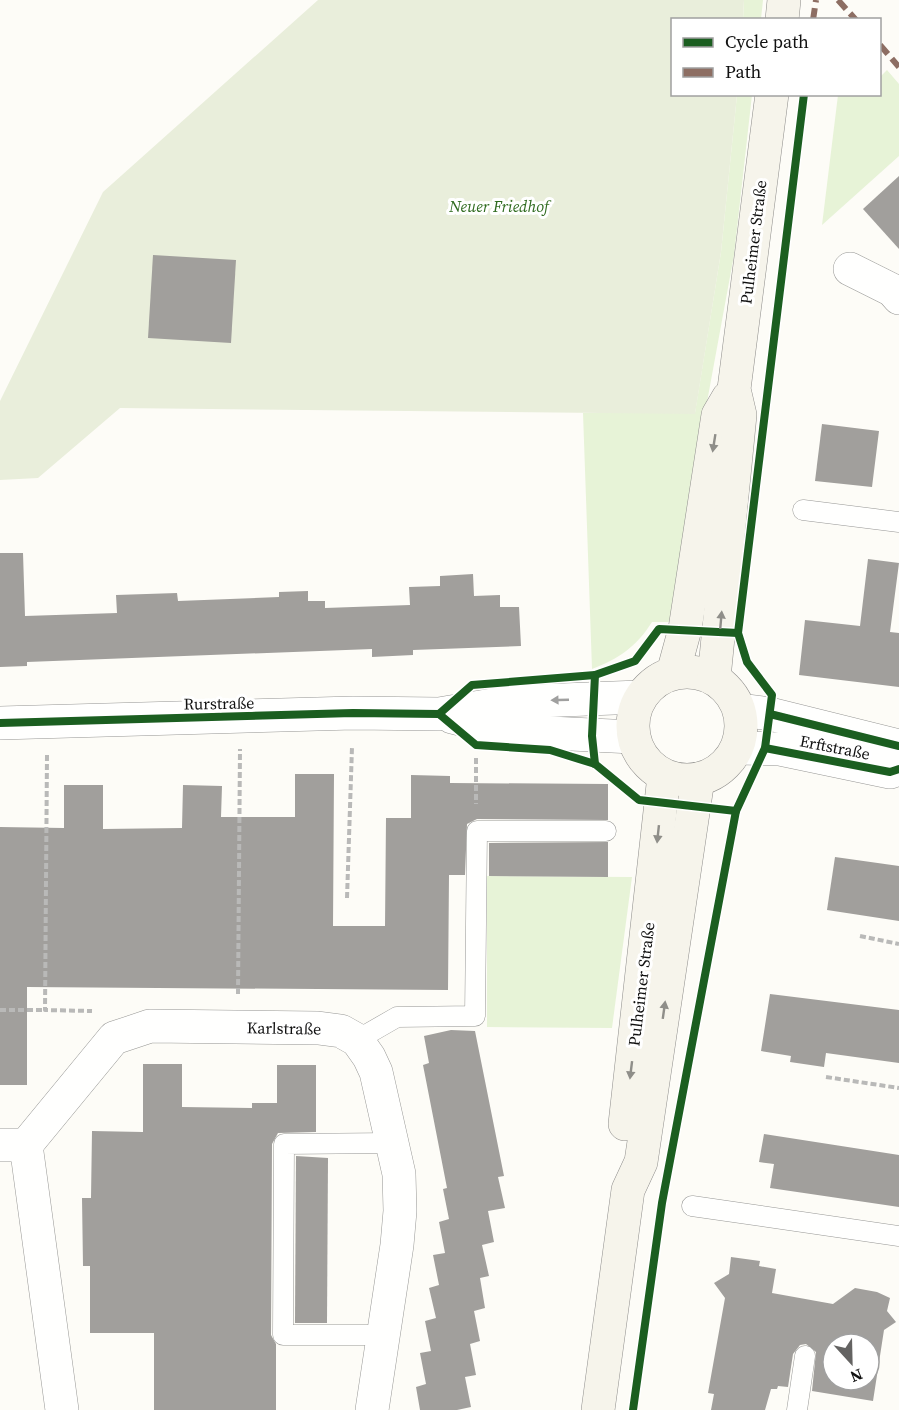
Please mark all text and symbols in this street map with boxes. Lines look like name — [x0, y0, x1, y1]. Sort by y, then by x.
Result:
legend — [671, 18, 881, 96]
text: Cycle path — [725, 29, 809, 54]
text: Path — [725, 59, 762, 84]
street label: Pulheimer Straße — [734, 179, 772, 305]
park label: Neuer Friedhof — [448, 195, 552, 217]
one-way arrow — [709, 433, 718, 452]
one-way arrow — [716, 610, 726, 629]
street label: Rurstraße — [183, 691, 255, 715]
one-way arrow — [551, 696, 570, 705]
street label: Erftstraße — [798, 729, 872, 765]
one-way arrow — [653, 825, 663, 844]
street label: Pulheimer Straße — [622, 921, 660, 1047]
one-way arrow — [659, 1001, 668, 1020]
street label: Karlstraße — [247, 1016, 321, 1040]
one-way arrow — [626, 1060, 636, 1079]
north arrow — [821, 1332, 881, 1392]
text: N — [847, 1364, 866, 1388]

